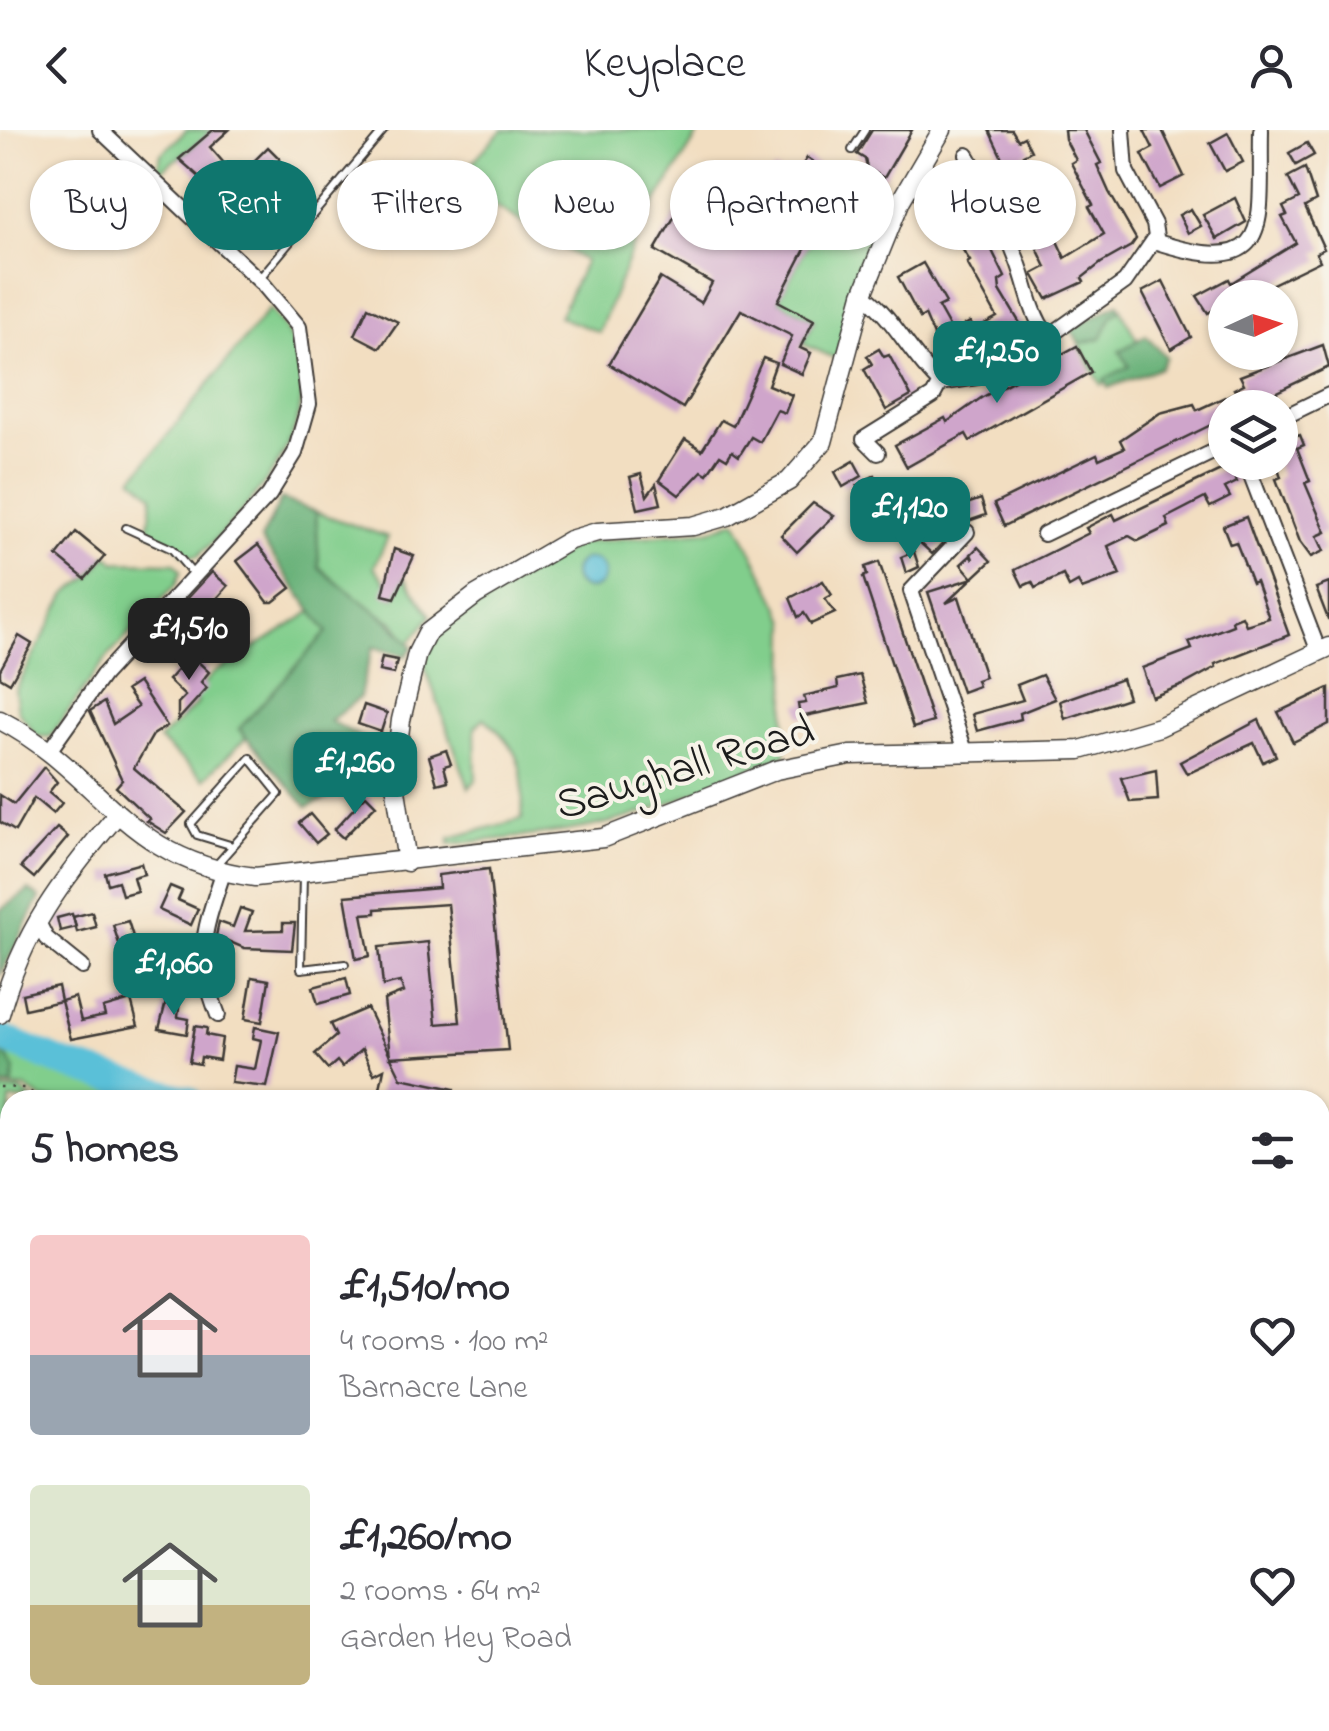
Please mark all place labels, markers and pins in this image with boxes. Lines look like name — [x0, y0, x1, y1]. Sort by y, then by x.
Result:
pin: £1,250 — [916, 321, 1078, 406]
pin: £1,120 — [829, 477, 991, 562]
pin: £1,510 — [108, 598, 270, 683]
pin: £1,260 — [274, 732, 436, 817]
pin: £1,060 — [93, 933, 255, 1018]

